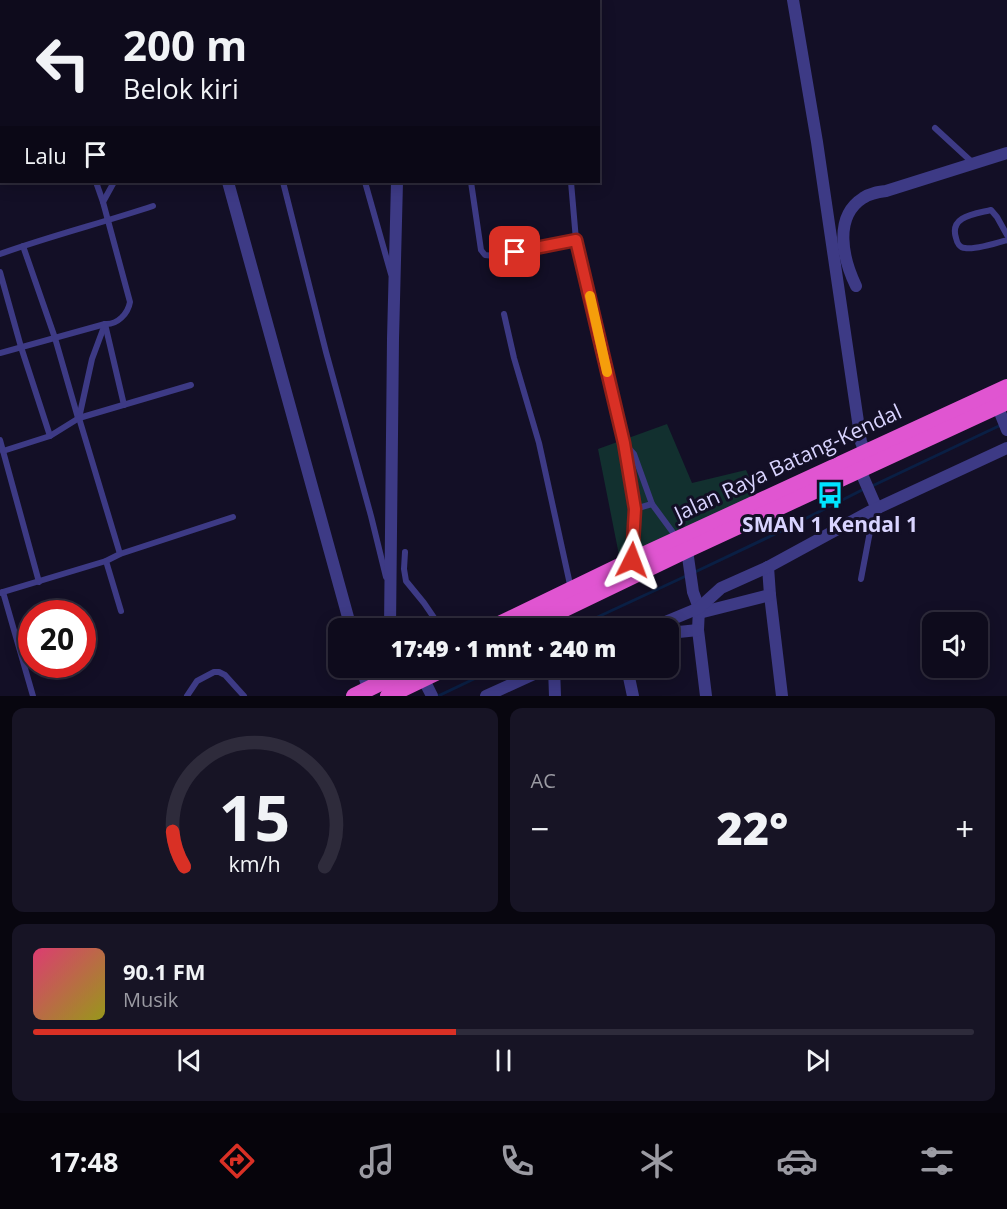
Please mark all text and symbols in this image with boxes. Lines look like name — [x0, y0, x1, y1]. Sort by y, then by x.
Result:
text: 200 m — [123, 16, 247, 73]
icon: left — [24, 24, 102, 102]
text: Belok kiri — [123, 70, 239, 107]
icon: arrive — [79, 138, 112, 171]
text: Lalu — [24, 140, 67, 170]
pin — [489, 226, 540, 277]
icon: arrive — [498, 235, 531, 268]
street label: Jalan Raya Batang-Kendal — [668, 397, 906, 528]
bus stop icon: SMAN 1 Kendal 1 — [815, 480, 845, 510]
place label: SMAN 1 Kendal 1 — [742, 510, 918, 538]
position arrow — [600, 528, 664, 592]
speed limit sign: 20 — [18, 600, 96, 678]
map controls — [922, 612, 988, 678]
button: sound — [922, 612, 988, 678]
text: 17:49 · 1 mnt · 240 m — [391, 633, 616, 663]
text: AC — [531, 767, 556, 794]
text: 15 — [219, 774, 290, 859]
text: 22° — [716, 797, 788, 858]
text: − — [531, 806, 549, 851]
text: + — [955, 806, 974, 851]
text: km/h — [229, 849, 281, 878]
text: 90.1 FM — [123, 956, 206, 986]
text: Musik — [123, 986, 178, 1013]
icon: previous — [173, 1044, 206, 1077]
icon: pause — [487, 1044, 520, 1077]
icon: next — [801, 1044, 834, 1077]
icon: directions — [216, 1140, 258, 1182]
icon: music — [356, 1140, 398, 1182]
icon: phone — [496, 1140, 538, 1182]
icon: climate — [636, 1140, 678, 1182]
icon: car — [776, 1140, 818, 1182]
icon: filters — [916, 1140, 958, 1182]
text: 17:48 — [49, 1143, 118, 1180]

